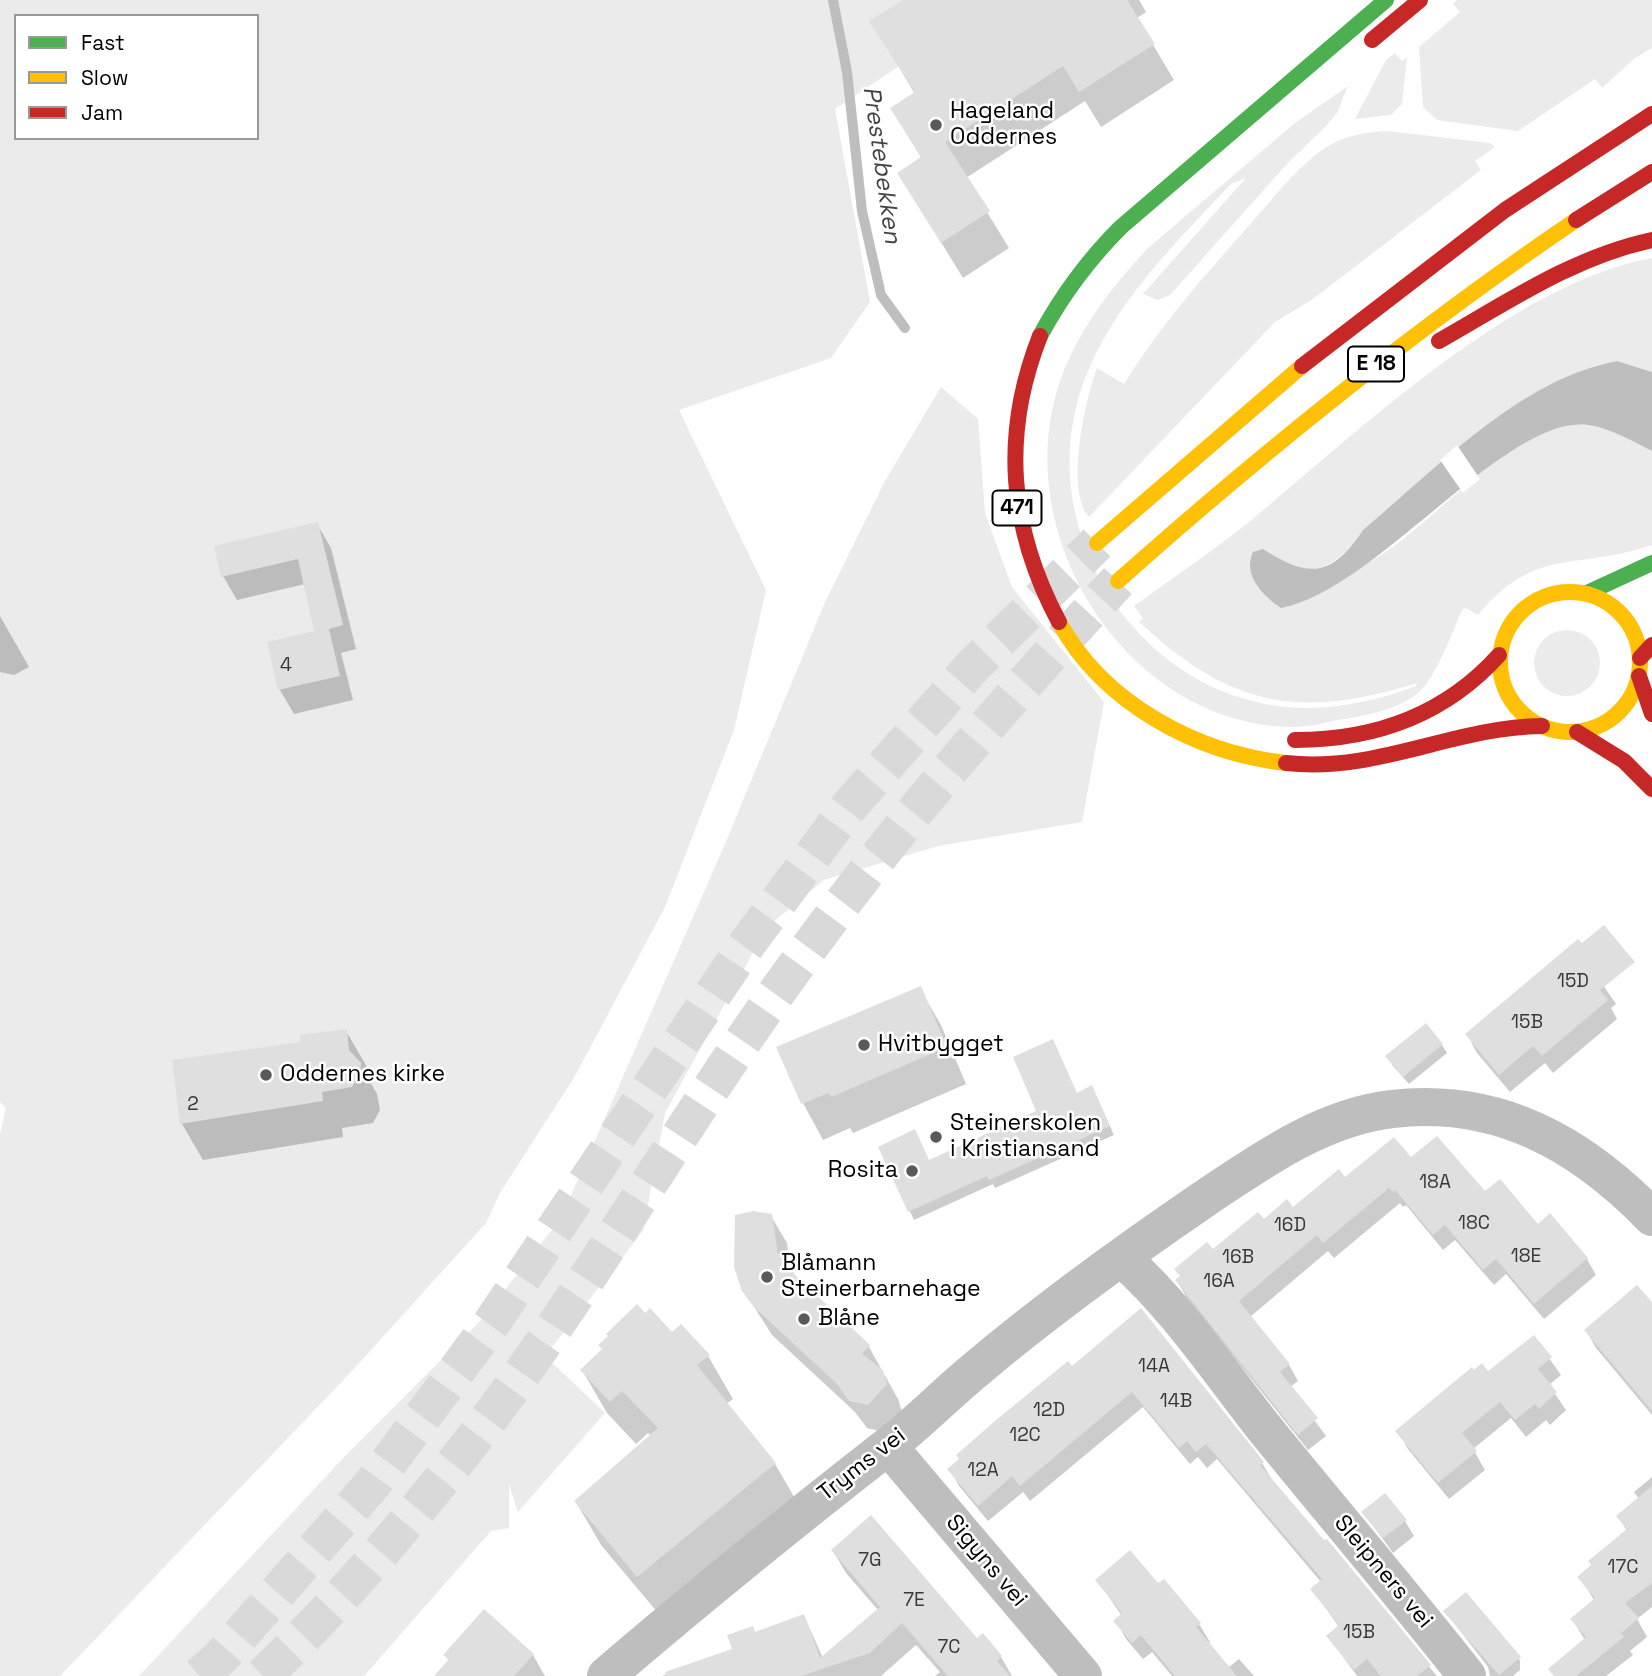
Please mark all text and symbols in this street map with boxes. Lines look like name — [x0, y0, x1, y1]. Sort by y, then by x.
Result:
legend — [14, 14, 259, 140]
text: Fast — [81, 29, 125, 56]
text: Slow — [81, 64, 129, 91]
water label: Prestebekken — [856, 85, 906, 245]
place label: Hageland Oddernes — [950, 98, 1057, 152]
text: Jam — [81, 99, 123, 126]
marker: Hageland Oddernes — [928, 117, 944, 133]
road number: E 18 — [1348, 346, 1404, 382]
road number: 471 — [992, 490, 1042, 526]
house number: 4 — [280, 655, 292, 677]
house number: 15D — [1557, 971, 1589, 993]
house number: 15B — [1511, 1012, 1543, 1034]
place label: Hvitbygget — [878, 1031, 1004, 1059]
marker: Hvitbygget — [856, 1037, 872, 1053]
place label: Oddernes kirke — [280, 1061, 445, 1089]
marker: Oddernes kirke — [258, 1067, 274, 1083]
house number: 2 — [187, 1094, 199, 1116]
place label: Steinerskolen i Kristiansand — [950, 1110, 1101, 1164]
marker: Steinerskolen i Kristiansand — [928, 1129, 944, 1145]
place label: Rosita — [828, 1157, 898, 1185]
marker: Rosita — [904, 1163, 920, 1179]
house number: 18A — [1419, 1172, 1451, 1194]
house number: 18C — [1458, 1213, 1490, 1235]
house number: 16D — [1274, 1215, 1306, 1237]
house number: 18E — [1511, 1246, 1541, 1268]
house number: 16B — [1222, 1247, 1254, 1269]
place label: Blåmann Steinerbarnehage — [781, 1250, 981, 1304]
marker: Blåmann Steinerbarnehage — [759, 1269, 775, 1285]
house number: 16A — [1203, 1271, 1235, 1293]
place label: Blåne — [818, 1305, 880, 1333]
marker: Blåne — [796, 1311, 812, 1327]
house number: 14A — [1138, 1356, 1170, 1378]
house number: 14B — [1160, 1391, 1192, 1413]
house number: 12D — [1033, 1400, 1065, 1422]
street label: Tryms vei — [813, 1422, 911, 1508]
house number: 12C — [1009, 1425, 1041, 1447]
house number: 12A — [967, 1460, 999, 1482]
street label: Sigyns vei — [939, 1509, 1033, 1613]
street label: Sleipners vei — [1328, 1510, 1438, 1634]
house number: 7G — [858, 1550, 882, 1572]
house number: 17C — [1608, 1557, 1638, 1579]
house number: 7E — [903, 1590, 925, 1612]
house number: 15B — [1343, 1622, 1375, 1644]
house number: 7C — [938, 1637, 960, 1659]

